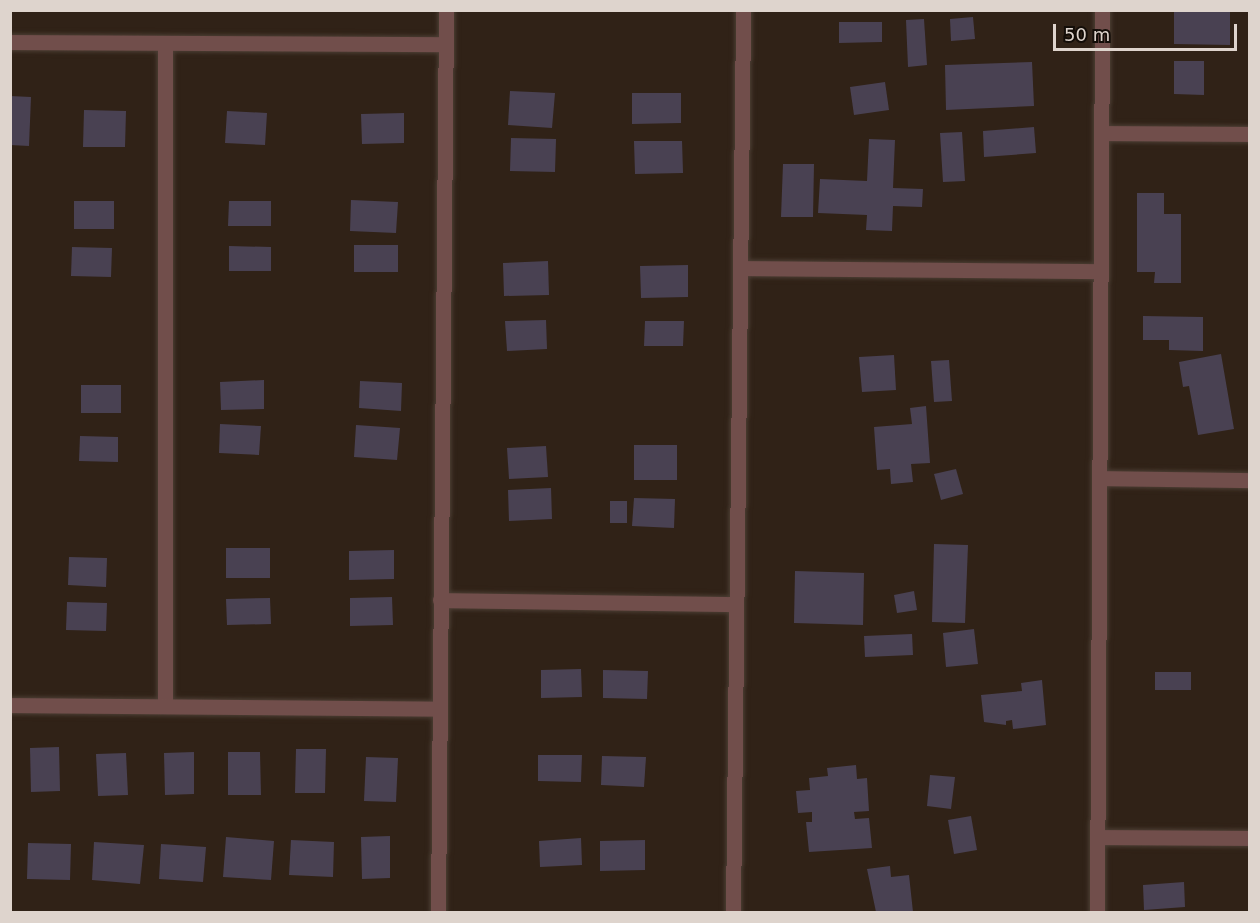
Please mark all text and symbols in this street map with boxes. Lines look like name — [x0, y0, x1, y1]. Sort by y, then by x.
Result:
scale bar — [1056, 12, 1240, 50]
text: 50 m — [1064, 24, 1110, 45]

